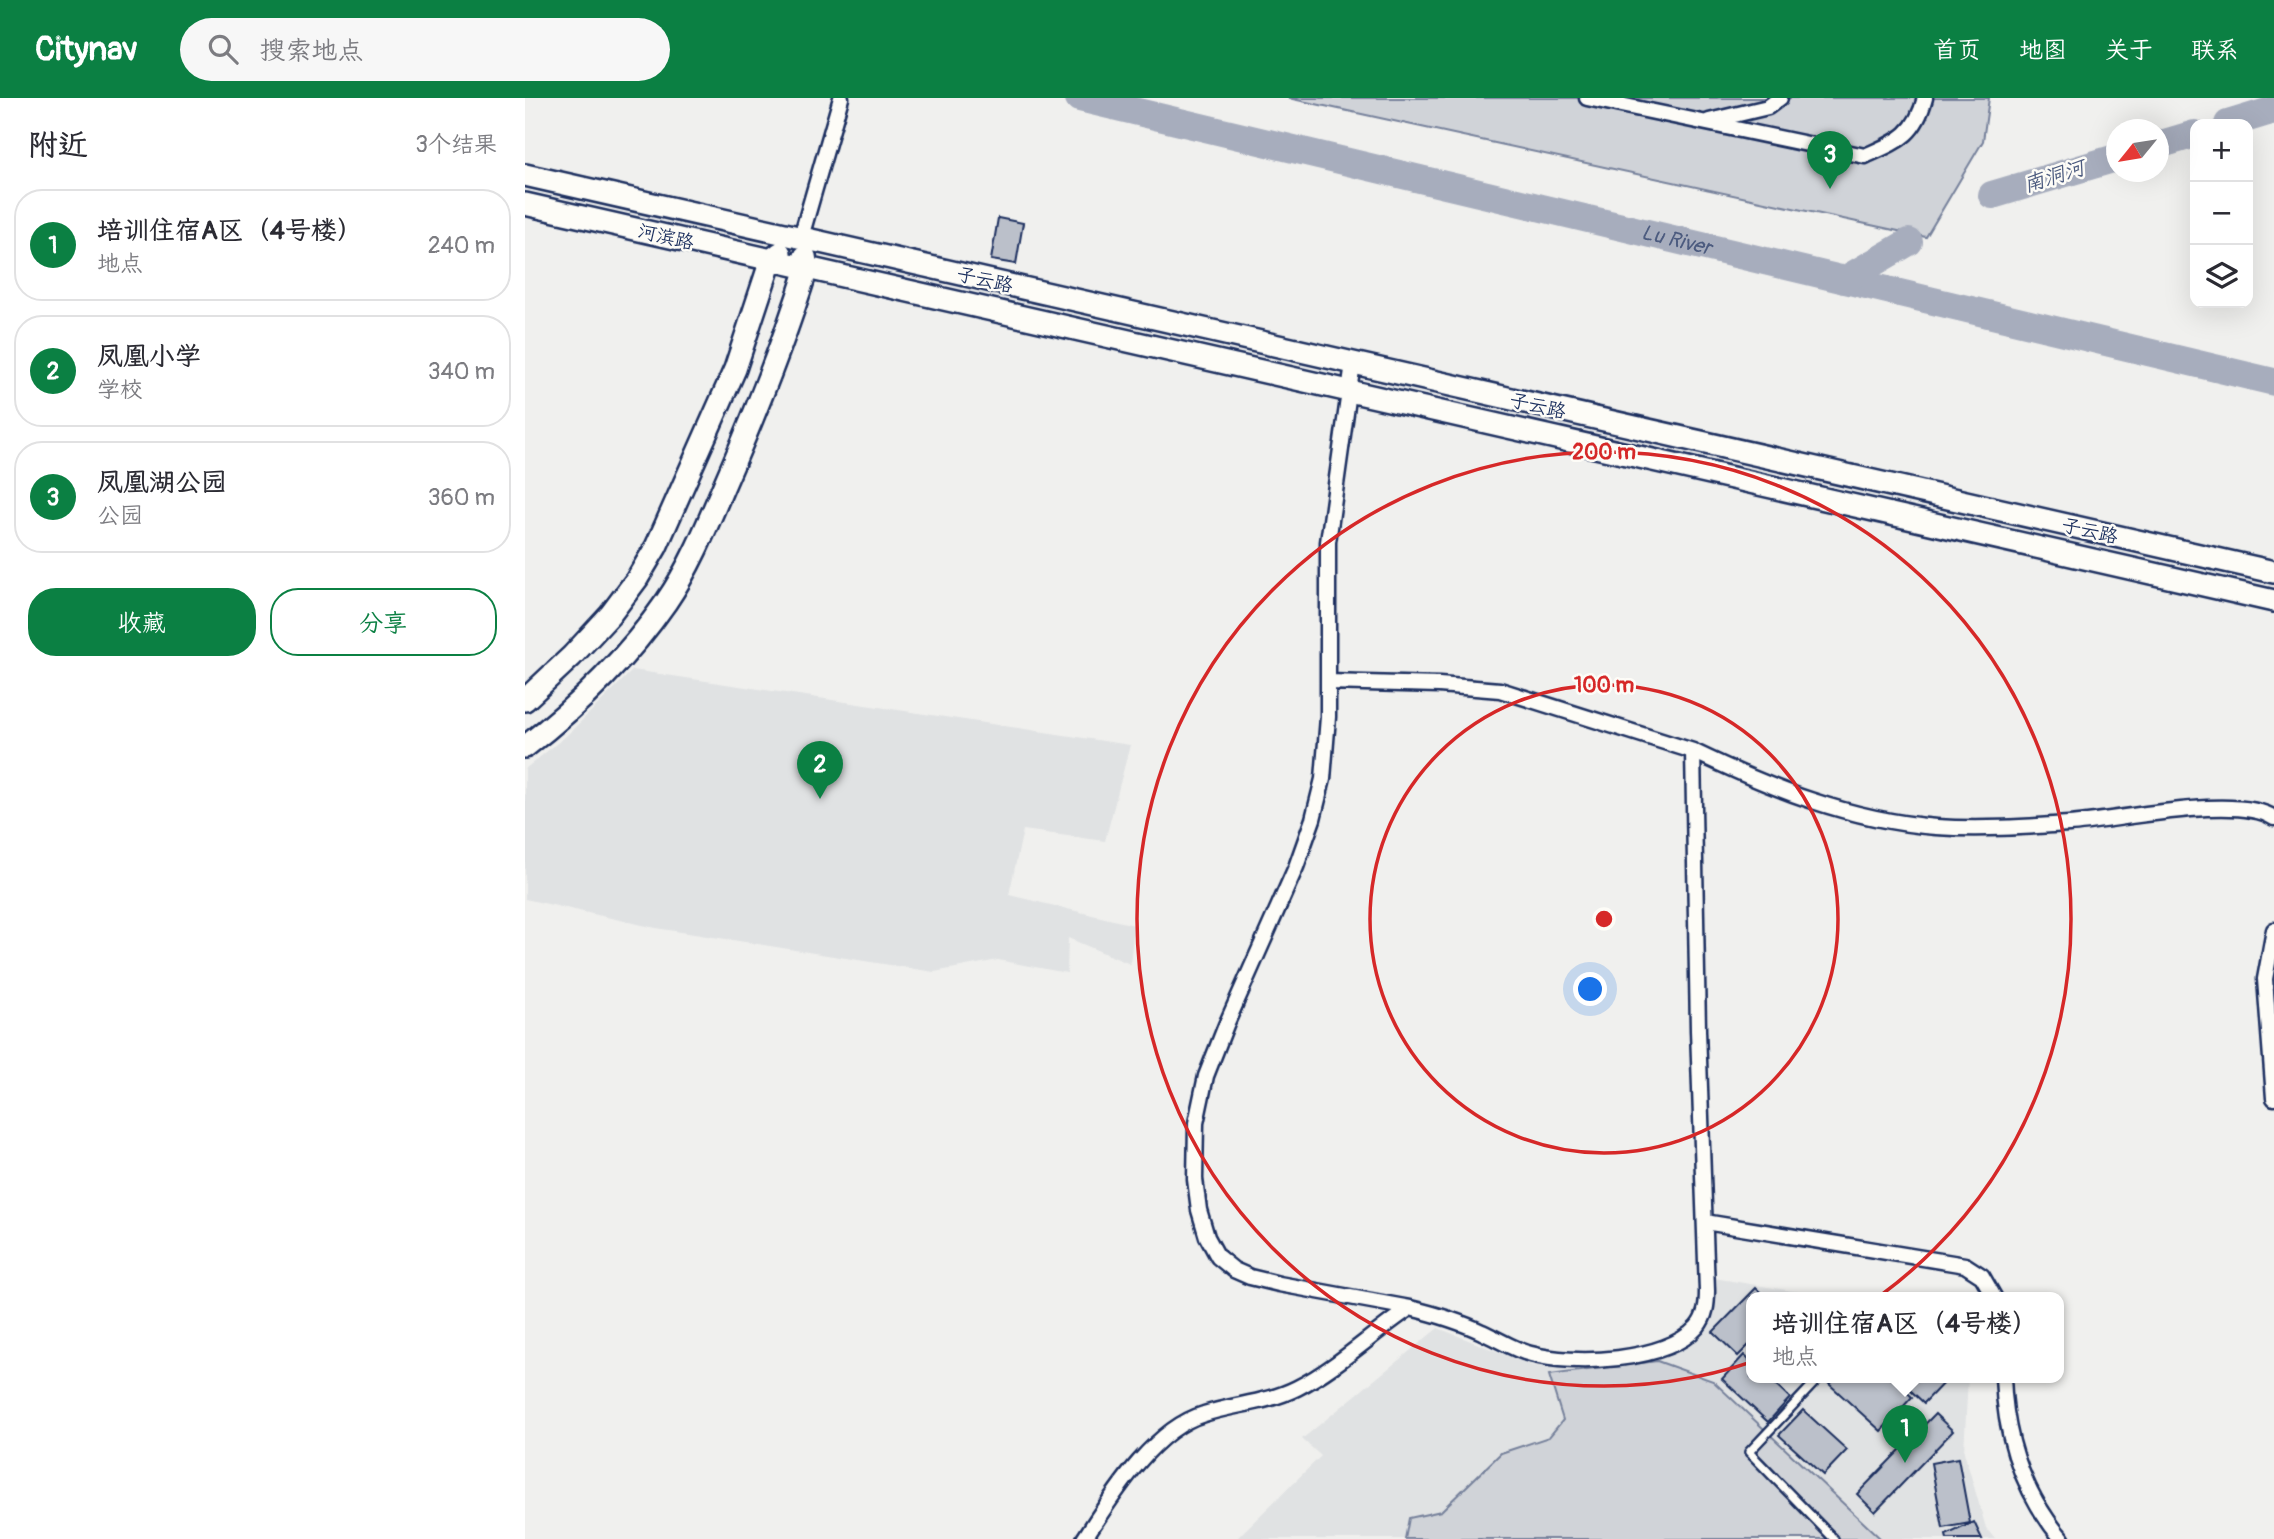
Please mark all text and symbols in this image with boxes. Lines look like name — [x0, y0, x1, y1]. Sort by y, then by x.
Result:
search box — [180, 18, 670, 81]
text: Citynav — [35, 29, 138, 70]
icon: search — [204, 30, 242, 68]
text: 搜索地点 — [260, 35, 364, 67]
text: 首页 — [1933, 36, 1981, 65]
text: 地图 — [2019, 36, 2067, 65]
text: 关于 — [2105, 36, 2153, 65]
text: 联系 — [2191, 36, 2239, 65]
north arrow — [2106, 119, 2169, 182]
map controls — [2190, 119, 2253, 308]
button: + — [2190, 119, 2253, 182]
text: 附近 — [28, 127, 88, 164]
text: 3个结果 — [415, 130, 497, 159]
pin: 3 — [1807, 131, 1853, 189]
water label: 南洞河 — [2020, 153, 2091, 199]
button: − — [2190, 182, 2253, 245]
text: 培训住宿A区（4号楼） — [97, 215, 363, 247]
street label: 河滨路 — [635, 219, 696, 255]
water label: Lu River — [1639, 219, 1716, 262]
text: 1 — [49, 231, 58, 260]
text: 240 m — [428, 231, 495, 260]
button: layers — [2190, 245, 2253, 308]
text: 地点 — [97, 249, 143, 278]
street label: 子云路 — [954, 262, 1015, 298]
text: 凤凰小学 — [97, 341, 201, 373]
text: 2 — [47, 357, 59, 386]
text: 340 m — [428, 357, 495, 386]
text: 学校 — [97, 375, 143, 404]
street label: 子云路 — [1507, 388, 1568, 424]
text: 200 m — [1572, 439, 1636, 466]
text: 凤凰湖公园 — [97, 467, 227, 499]
text: 3 — [47, 483, 59, 512]
text: 360 m — [428, 483, 495, 512]
text: 公园 — [97, 501, 143, 530]
street label: 子云路 — [2059, 513, 2120, 549]
button: 收藏 — [28, 588, 256, 656]
button: 分享 — [270, 588, 497, 656]
text: 100 m — [1574, 672, 1634, 699]
pin: 2 — [797, 741, 843, 799]
centre of rings — [1592, 907, 1616, 931]
your location — [1573, 972, 1607, 1006]
popup — [1746, 1292, 2064, 1383]
text: 培训住宿A区（4号楼） — [1772, 1308, 2038, 1340]
text: 地点 — [1772, 1342, 1818, 1371]
pin: 1 — [1882, 1405, 1928, 1463]

